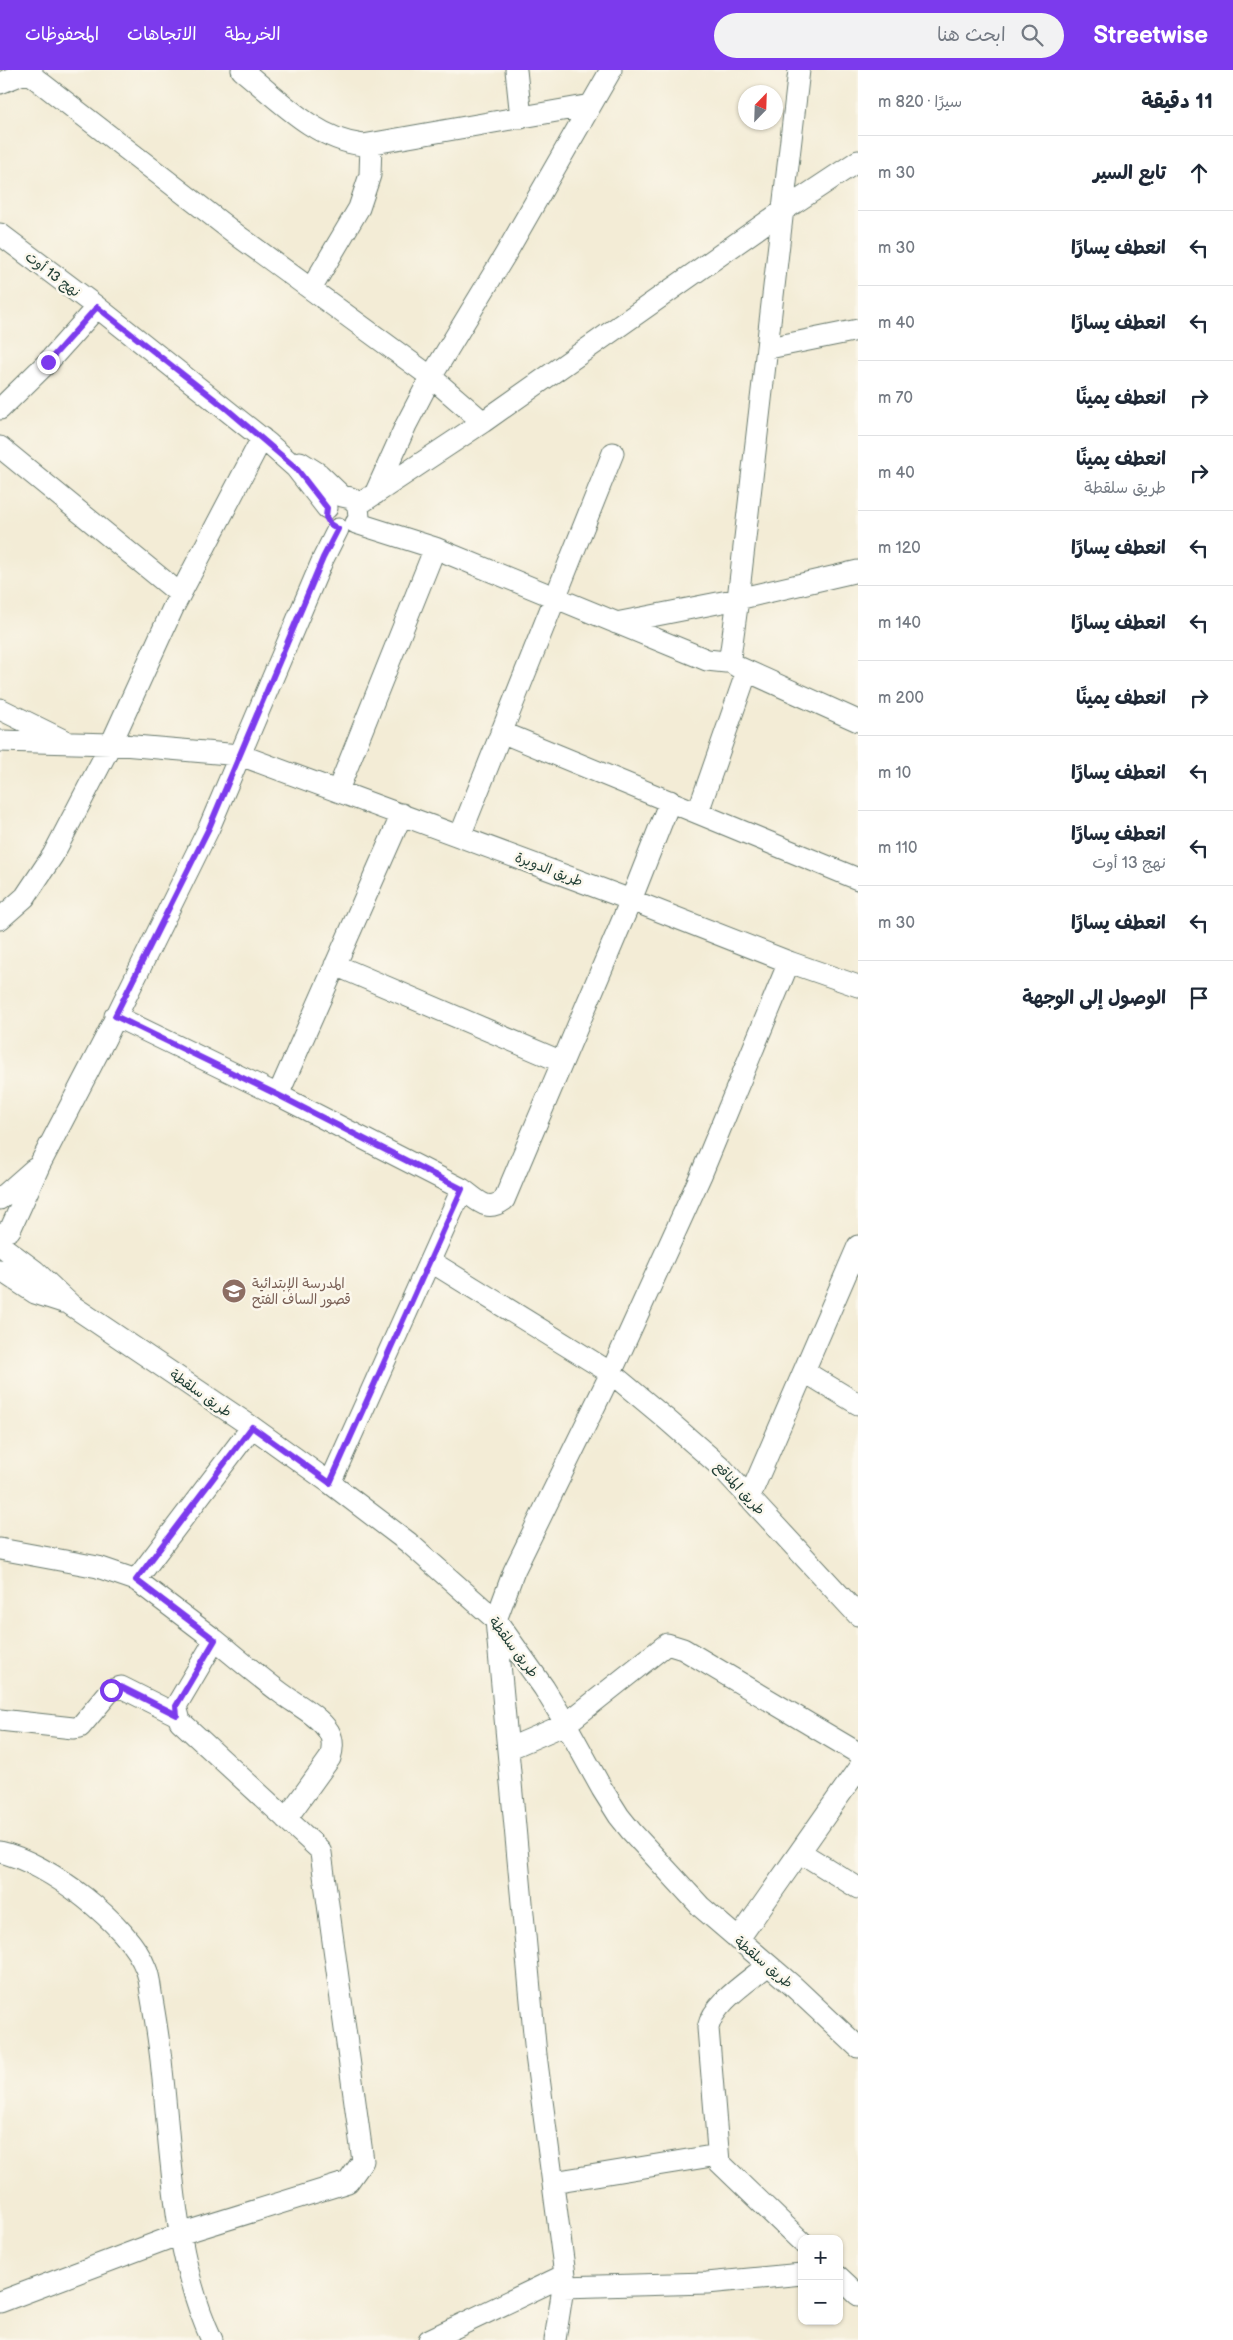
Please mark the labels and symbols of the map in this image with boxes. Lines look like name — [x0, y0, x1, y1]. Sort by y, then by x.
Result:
north arrow — [738, 85, 783, 130]
street label: نهج 13 أوت — [21, 248, 84, 301]
route end — [37, 351, 60, 374]
street label: طريق الدويرة — [513, 849, 585, 890]
place label: المدرسة الإبتدائية قصور الساف الفتح — [252, 1275, 351, 1309]
school or university icon: المدرسة الإبتدائية قصور الساف الفتح — [221, 1278, 247, 1304]
street label: طريق سلقطة — [167, 1366, 235, 1421]
street label: طريق المناقع — [709, 1458, 769, 1520]
street label: طريق سلقطة — [485, 1614, 542, 1681]
route start — [100, 1679, 123, 1702]
street label: طريق سلقطة — [731, 1933, 797, 1992]

